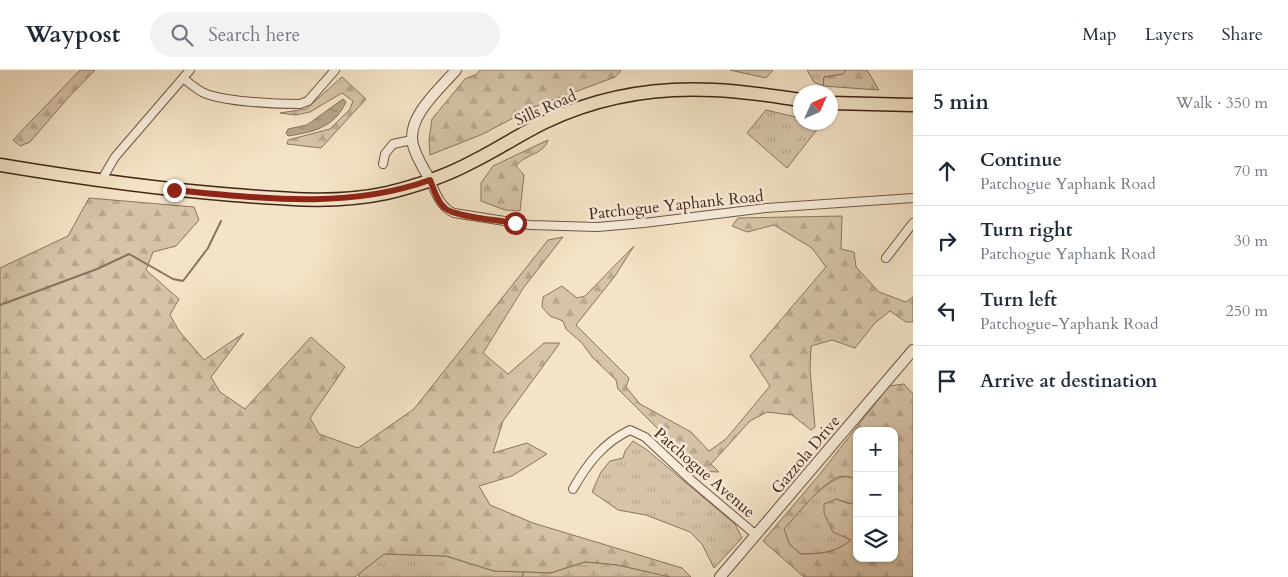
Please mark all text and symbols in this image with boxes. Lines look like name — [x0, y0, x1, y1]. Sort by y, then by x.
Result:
search box — [150, 12, 500, 57]
text: Waypost — [25, 18, 120, 51]
icon: search — [168, 21, 196, 49]
text: Search here — [208, 22, 300, 48]
text: Map — [1082, 22, 1117, 47]
text: Layers — [1145, 22, 1194, 47]
text: Share — [1222, 22, 1263, 47]
street label: Sills Road — [511, 84, 580, 131]
north arrow — [793, 85, 838, 130]
text: 5 min — [933, 88, 989, 117]
text: Walk · 350 m — [1176, 92, 1268, 114]
text: Continue — [980, 147, 1062, 173]
icon: ahead — [933, 157, 961, 185]
text: 70 m — [1234, 160, 1268, 182]
text: Patchogue Yaphank Road — [980, 173, 1156, 195]
route end — [163, 179, 186, 202]
street label: Patchogue Yaphank Road — [588, 185, 765, 225]
route start — [504, 212, 527, 235]
text: Turn right — [980, 217, 1072, 243]
icon: right — [933, 227, 961, 255]
text: 30 m — [1234, 230, 1268, 252]
text: Patchogue Yaphank Road — [980, 243, 1156, 265]
text: Turn left — [980, 287, 1057, 313]
icon: left — [933, 297, 961, 325]
text: 250 m — [1226, 300, 1268, 322]
text: Patchogue-Yaphank Road — [980, 313, 1158, 335]
icon: arrive — [933, 367, 961, 395]
text: Arrive at destination — [980, 368, 1157, 394]
street label: Gazzola Drive — [766, 411, 845, 499]
street label: Patchogue Avenue — [649, 423, 760, 523]
map controls — [853, 427, 898, 562]
button: + — [853, 427, 898, 472]
button: − — [853, 472, 898, 517]
button: layers — [853, 517, 898, 562]

